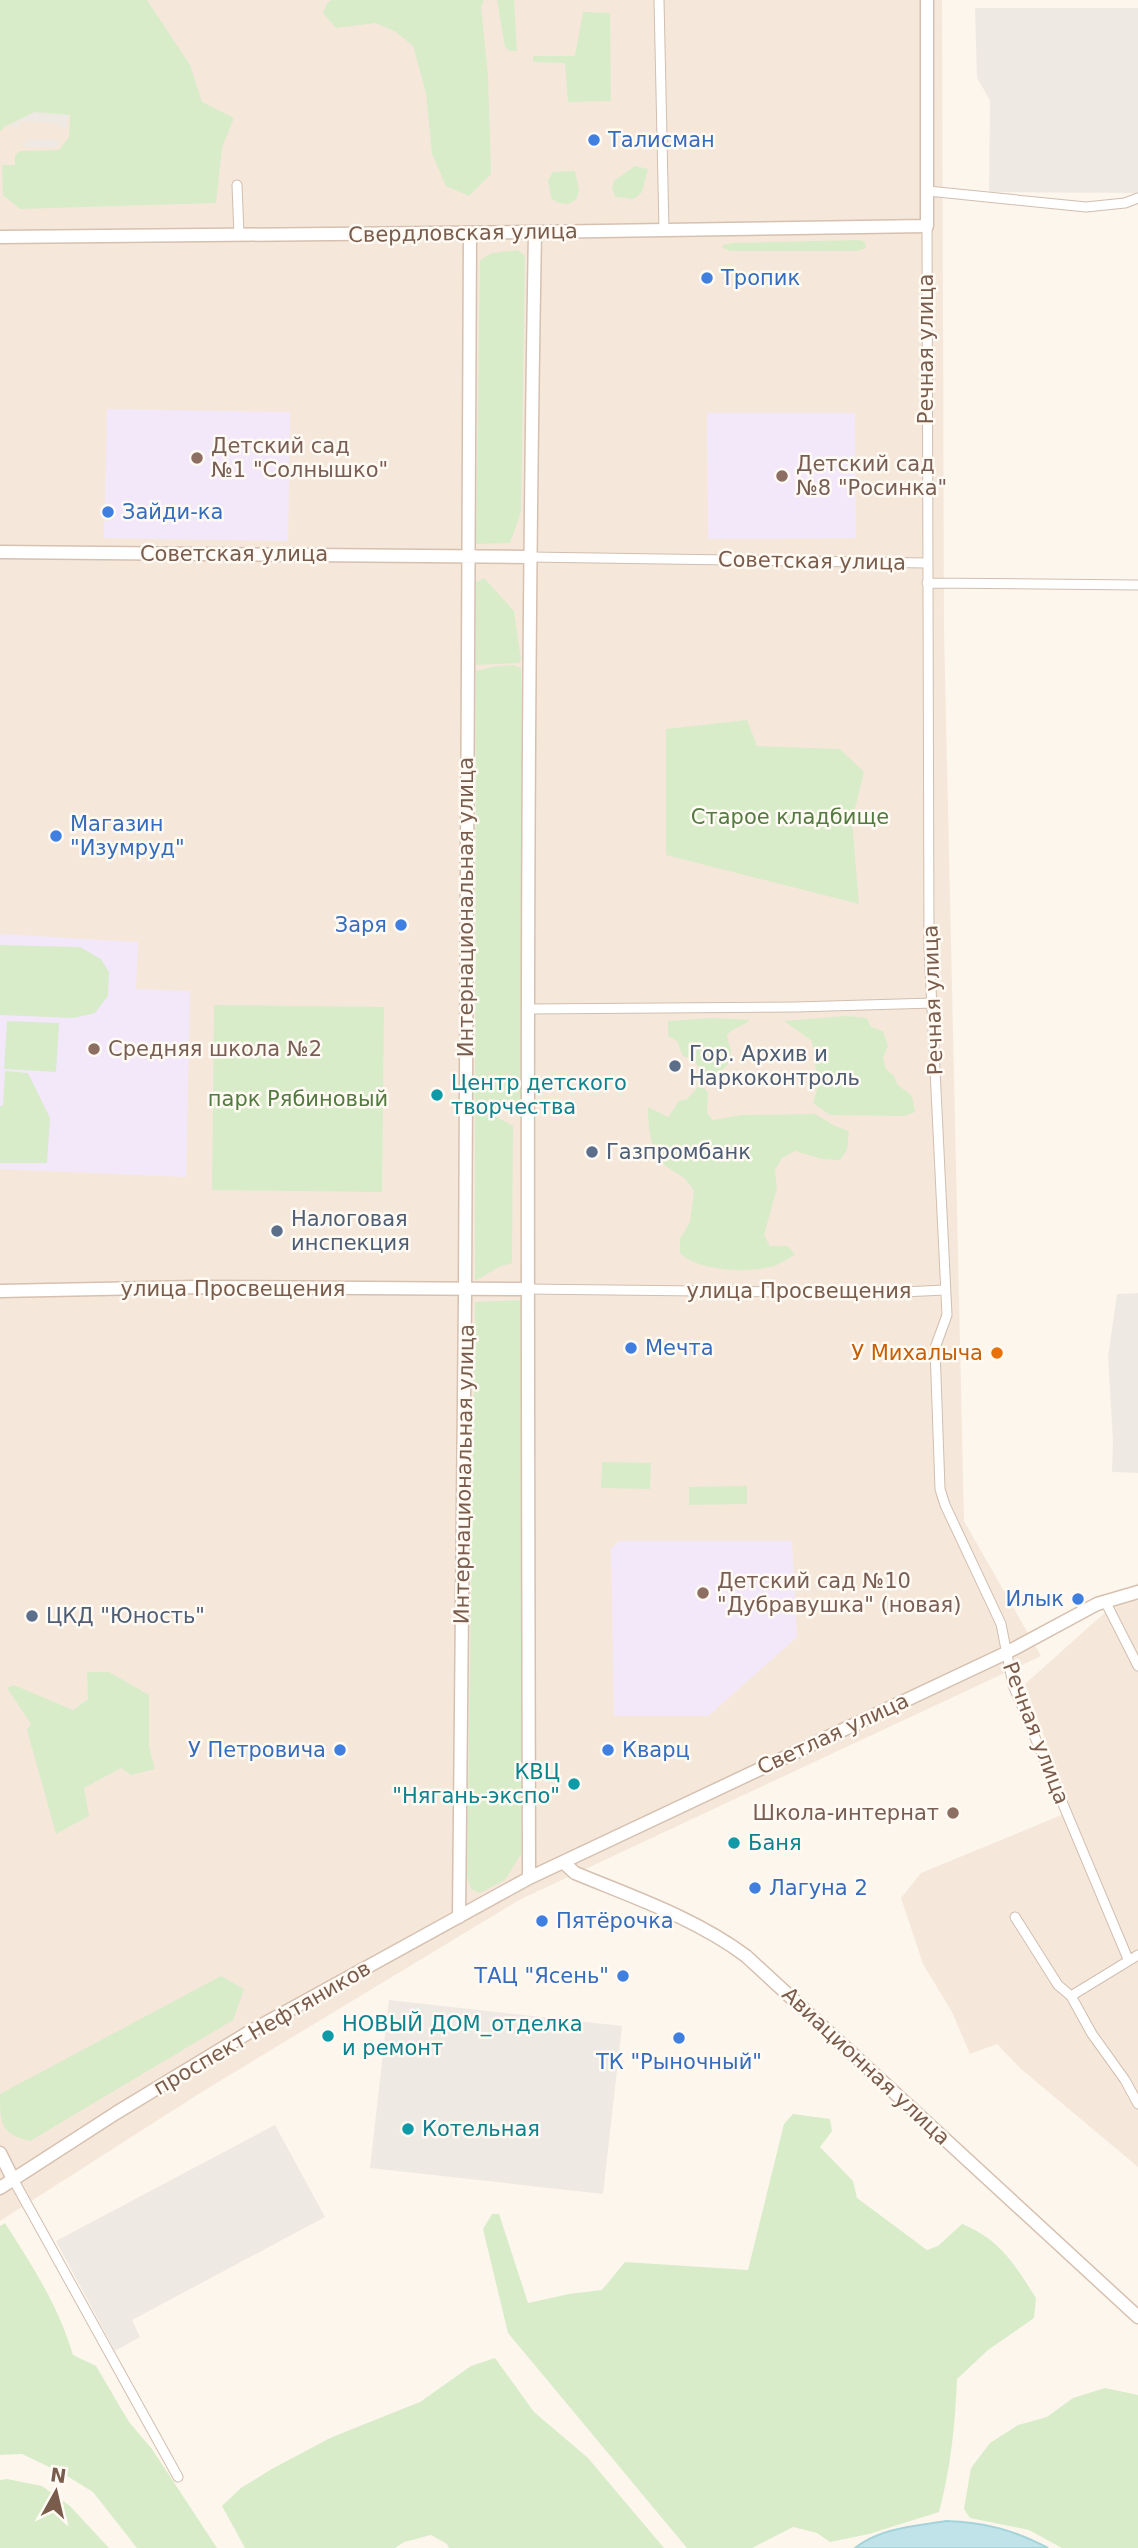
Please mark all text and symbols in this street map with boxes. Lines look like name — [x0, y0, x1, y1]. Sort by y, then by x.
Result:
place label: Талисман — [607, 128, 715, 152]
marker: Талисман — [586, 132, 602, 148]
street label: Свердловская улица — [348, 219, 578, 247]
place label: Тропик — [720, 266, 800, 290]
marker: Тропик — [699, 270, 715, 286]
street label: Речная улица — [914, 274, 938, 424]
place label: Детский сад №1 "Солнышко" — [211, 434, 388, 482]
marker: Детский сад №1 "Солнышко" — [189, 450, 205, 466]
place label: Детский сад №8 "Росинка" — [796, 452, 947, 500]
marker: Детский сад №8 "Росинка" — [774, 468, 790, 484]
place label: Зайди-ка — [122, 500, 223, 524]
marker: Зайди-ка — [100, 504, 116, 520]
street label: Советская улица — [140, 542, 328, 566]
street label: Советская улица — [718, 547, 906, 575]
street label: Интернациональная улица — [454, 757, 478, 1057]
park label: Старое кладбище — [691, 805, 889, 829]
place label: Магазин "Изумруд" — [70, 812, 185, 860]
marker: Магазин "Изумруд" — [48, 828, 64, 844]
place label: Заря — [335, 913, 387, 937]
marker: Заря — [393, 917, 409, 933]
street label: Речная улица — [918, 924, 948, 1076]
place label: Средняя школа №2 — [108, 1037, 322, 1061]
marker: Средняя школа №2 — [86, 1041, 102, 1057]
place label: Гор. Архив и Наркоконтроль — [689, 1042, 860, 1090]
marker: Гор. Архив и Наркоконтроль — [667, 1058, 683, 1074]
place label: Центр детского творчества — [451, 1071, 627, 1119]
park label: парк Рябиновый — [208, 1087, 388, 1111]
marker: Центр детского творчества — [429, 1087, 445, 1103]
place label: Газпромбанк — [606, 1140, 751, 1164]
marker: Газпромбанк — [584, 1144, 600, 1160]
place label: Налоговая инспекция — [291, 1207, 410, 1255]
marker: Налоговая инспекция — [269, 1223, 285, 1239]
street label: улица Просвещения — [121, 1277, 345, 1301]
street label: улица Просвещения — [687, 1279, 911, 1303]
street label: Интернациональная улица — [449, 1324, 479, 1624]
place label: Мечта — [645, 1336, 714, 1360]
marker: Мечта — [623, 1340, 639, 1356]
place label: У Михалыча — [851, 1341, 983, 1365]
marker: У Михалыча — [989, 1345, 1005, 1361]
place label: Детский сад №10 "Дубравушка" (новая) — [717, 1569, 961, 1617]
marker: Детский сад №10 "Дубравушка" (новая) — [695, 1585, 711, 1601]
place label: Илык — [1006, 1587, 1064, 1611]
marker: Илык — [1070, 1591, 1086, 1607]
place label: ЦКД "Юность" — [46, 1604, 205, 1628]
marker: ЦКД "Юность" — [24, 1608, 40, 1624]
street label: Речная улица — [998, 1658, 1074, 1808]
street label: Светлая улица — [753, 1688, 913, 1780]
place label: У Петровича — [188, 1738, 326, 1762]
place label: Кварц — [622, 1738, 690, 1762]
marker: У Петровича — [332, 1742, 348, 1758]
marker: Кварц — [600, 1742, 616, 1758]
place label: КВЦ "Нягань-экспо" — [392, 1760, 560, 1808]
marker: КВЦ "Нягань-экспо" — [566, 1776, 582, 1792]
place label: Школа-интернат — [752, 1801, 939, 1825]
marker: Школа-интернат — [945, 1805, 961, 1821]
place label: Баня — [748, 1831, 802, 1855]
marker: Баня — [726, 1835, 742, 1851]
place label: Лагуна 2 — [769, 1876, 868, 1900]
marker: Лагуна 2 — [747, 1880, 763, 1896]
place label: Пятёрочка — [556, 1909, 674, 1933]
marker: Пятёрочка — [534, 1913, 550, 1929]
street label: проспект Нефтяников — [149, 1956, 375, 2100]
place label: ТАЦ "Ясень" — [473, 1964, 609, 1988]
marker: ТАЦ "Ясень" — [615, 1968, 631, 1984]
street label: Авиационная улица — [777, 1982, 955, 2150]
place label: НОВЫЙ ДОМ_отделка и ремонт — [342, 2011, 583, 2060]
marker: НОВЫЙ ДОМ_отделка и ремонт — [320, 2028, 336, 2044]
marker: ТК "Рыночный" — [671, 2030, 687, 2046]
place label: ТК "Рыночный" — [595, 2050, 762, 2074]
place label: Котельная — [422, 2117, 540, 2141]
marker: Котельная — [400, 2121, 416, 2137]
north arrow — [21, 2457, 91, 2527]
text: N — [49, 2463, 68, 2487]

